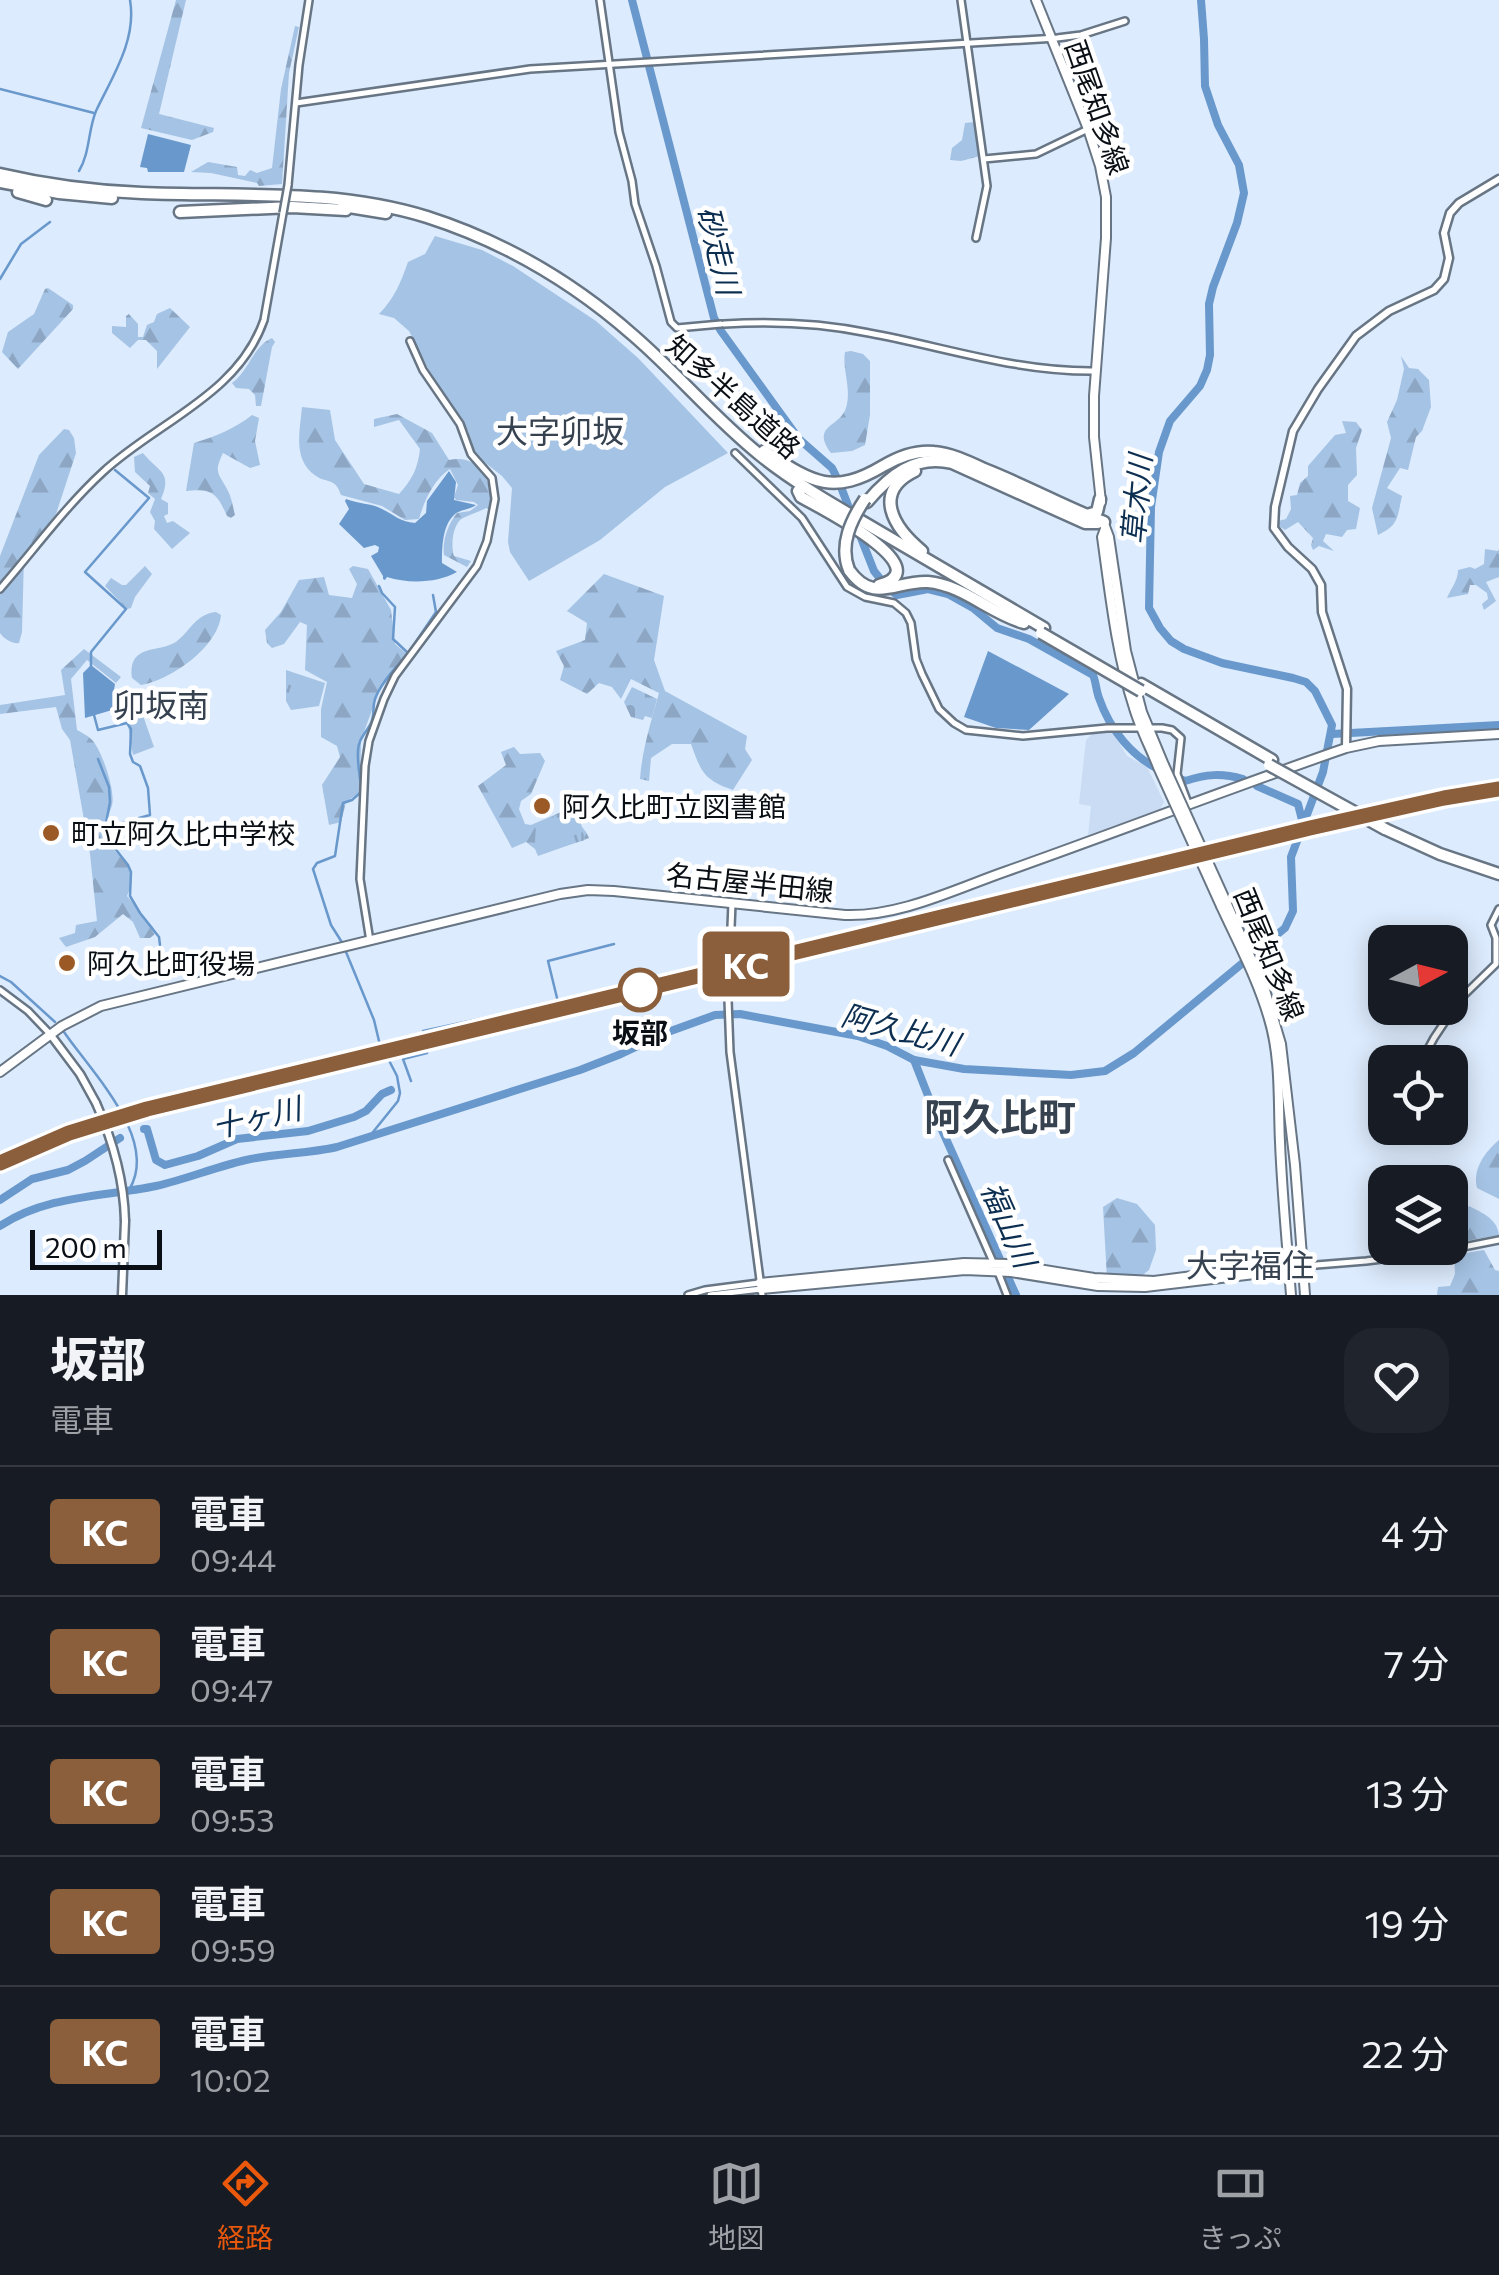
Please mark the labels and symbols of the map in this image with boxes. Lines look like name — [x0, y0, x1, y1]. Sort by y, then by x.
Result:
street label: 西尾知多線 — [1059, 35, 1137, 179]
water label: 砂走川 — [691, 202, 750, 301]
street label: 知多半島道路 — [660, 327, 808, 465]
district label: 大字卯坂 — [496, 410, 624, 450]
water label: 草木川 — [1113, 450, 1158, 545]
district label: 卯坂南 — [113, 684, 209, 724]
place label: 阿久比町立図書館 — [562, 789, 786, 823]
marker: 阿久比町立図書館 — [531, 795, 553, 817]
place label: 町立阿久比中学校 — [71, 816, 295, 850]
marker: 町立阿久比中学校 — [40, 822, 62, 844]
street label: 名古屋半田線 — [665, 856, 835, 908]
street label: 西尾知多線 — [1228, 883, 1312, 1025]
north arrow — [1368, 925, 1468, 1025]
line badge: KC — [701, 932, 791, 996]
place label: 阿久比町役場 — [87, 946, 255, 980]
marker: 阿久比町役場 — [56, 952, 78, 974]
marker: 坂部 — [619, 969, 661, 1011]
water label: 阿久比川 — [838, 995, 967, 1062]
place label: 坂部 — [612, 1015, 668, 1049]
water label: 十ヶ川 — [208, 1087, 307, 1144]
district label: 阿久比町 — [924, 1092, 1076, 1139]
water label: 福山川 — [975, 1175, 1046, 1275]
scale bar — [30, 1225, 162, 1270]
district label: 大字福住 — [1186, 1244, 1314, 1284]

